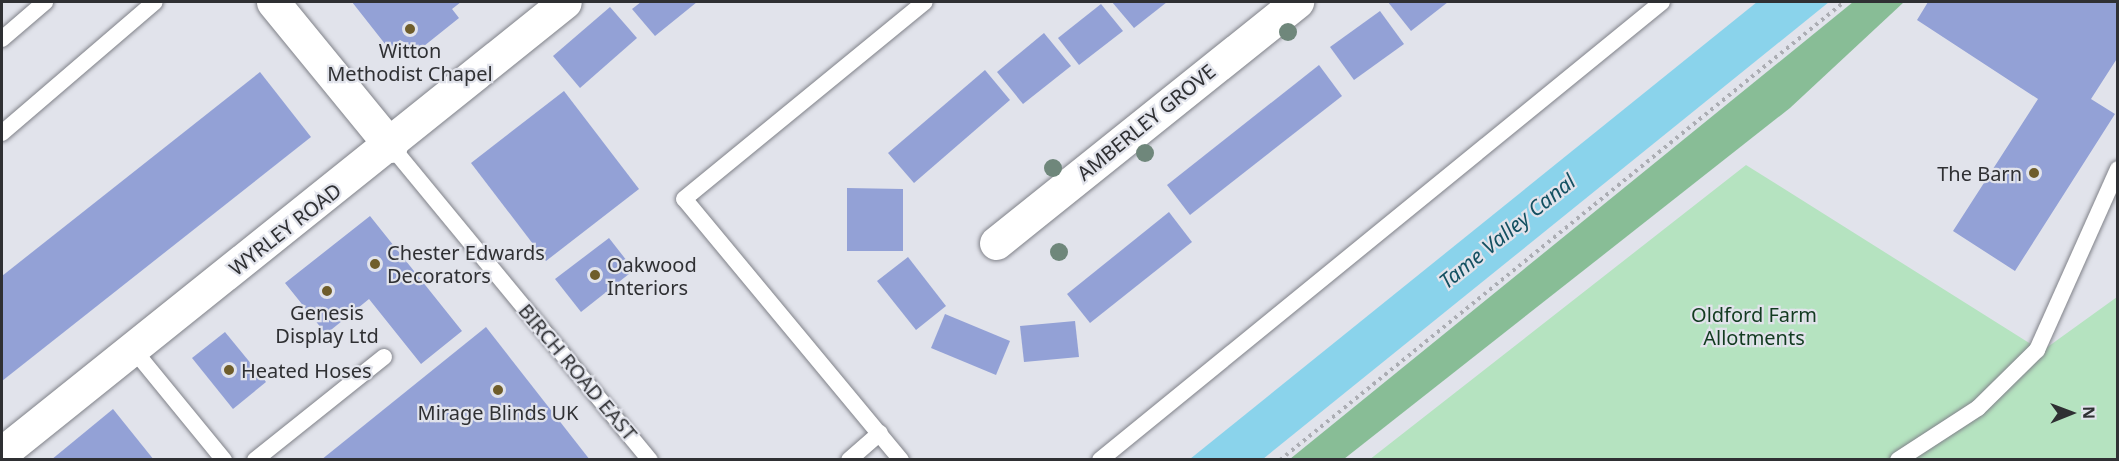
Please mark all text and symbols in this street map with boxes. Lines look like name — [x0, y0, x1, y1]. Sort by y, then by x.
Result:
marker: Witton Methodist Chapel — [403, 22, 417, 36]
place label: Witton Methodist Chapel — [327, 38, 493, 85]
street label: AMBERLEY GROVE — [1072, 59, 1220, 185]
place label: The Barn — [1937, 161, 2022, 185]
marker: The Barn — [2027, 166, 2041, 180]
water label: Tame Valley Canal — [1434, 168, 1580, 294]
street label: WYRLEY ROAD — [224, 178, 346, 280]
place label: Chester Edwards Decorators — [387, 240, 545, 287]
place label: Oakwood Interiors — [607, 252, 697, 299]
marker: Chester Edwards Decorators — [368, 257, 382, 271]
marker: Oakwood Interiors — [588, 268, 602, 282]
marker: Genesis Display Ltd — [320, 284, 334, 298]
street label: BIRCH ROAD EAST — [514, 299, 642, 445]
place label: Genesis Display Ltd — [275, 300, 379, 347]
park label: Oldford Farm Allotments — [1691, 302, 1817, 349]
place label: Heated Hoses — [241, 358, 372, 382]
marker: Heated Hoses — [222, 363, 236, 377]
marker: Mirage Blinds UK — [491, 383, 505, 397]
north arrow — [2041, 383, 2101, 443]
place label: Mirage Blinds UK — [418, 400, 578, 424]
text: N — [2078, 406, 2100, 419]

